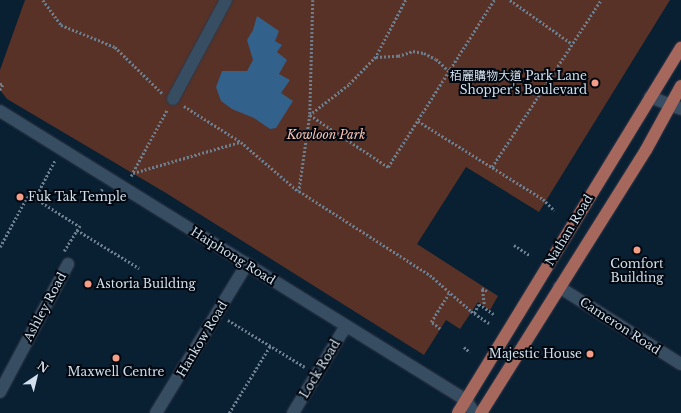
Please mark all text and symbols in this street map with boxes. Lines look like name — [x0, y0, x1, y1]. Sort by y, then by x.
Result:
place label: 栢麗購物大道 Park Lane Shopper's Boulevard — [450, 69, 587, 97]
marker: 栢麗購物大道 Park Lane Shopper's Boulevard — [590, 78, 600, 88]
park label: Kowloon Park — [286, 128, 366, 142]
place label: Fuk Tak Temple — [28, 190, 128, 204]
marker: Fuk Tak Temple — [15, 192, 25, 202]
street label: Nathan Road — [542, 192, 596, 268]
street label: Haiphong Road — [188, 224, 278, 288]
marker: Comfort Building — [632, 245, 642, 255]
place label: Comfort Building — [610, 257, 664, 285]
street label: Ashley Road — [21, 270, 69, 344]
place label: Astoria Building — [96, 277, 196, 291]
marker: Astoria Building — [83, 279, 93, 289]
street label: Cameron Road — [577, 295, 663, 357]
street label: Hankow Road — [174, 298, 230, 380]
street label: Lock Road — [297, 337, 343, 401]
place label: Majestic House — [489, 347, 582, 361]
marker: Majestic House — [585, 349, 595, 359]
marker: Maxwell Centre — [111, 353, 121, 363]
north arrow — [16, 357, 56, 397]
text: N — [35, 358, 51, 376]
place label: Maxwell Centre — [68, 365, 164, 379]

